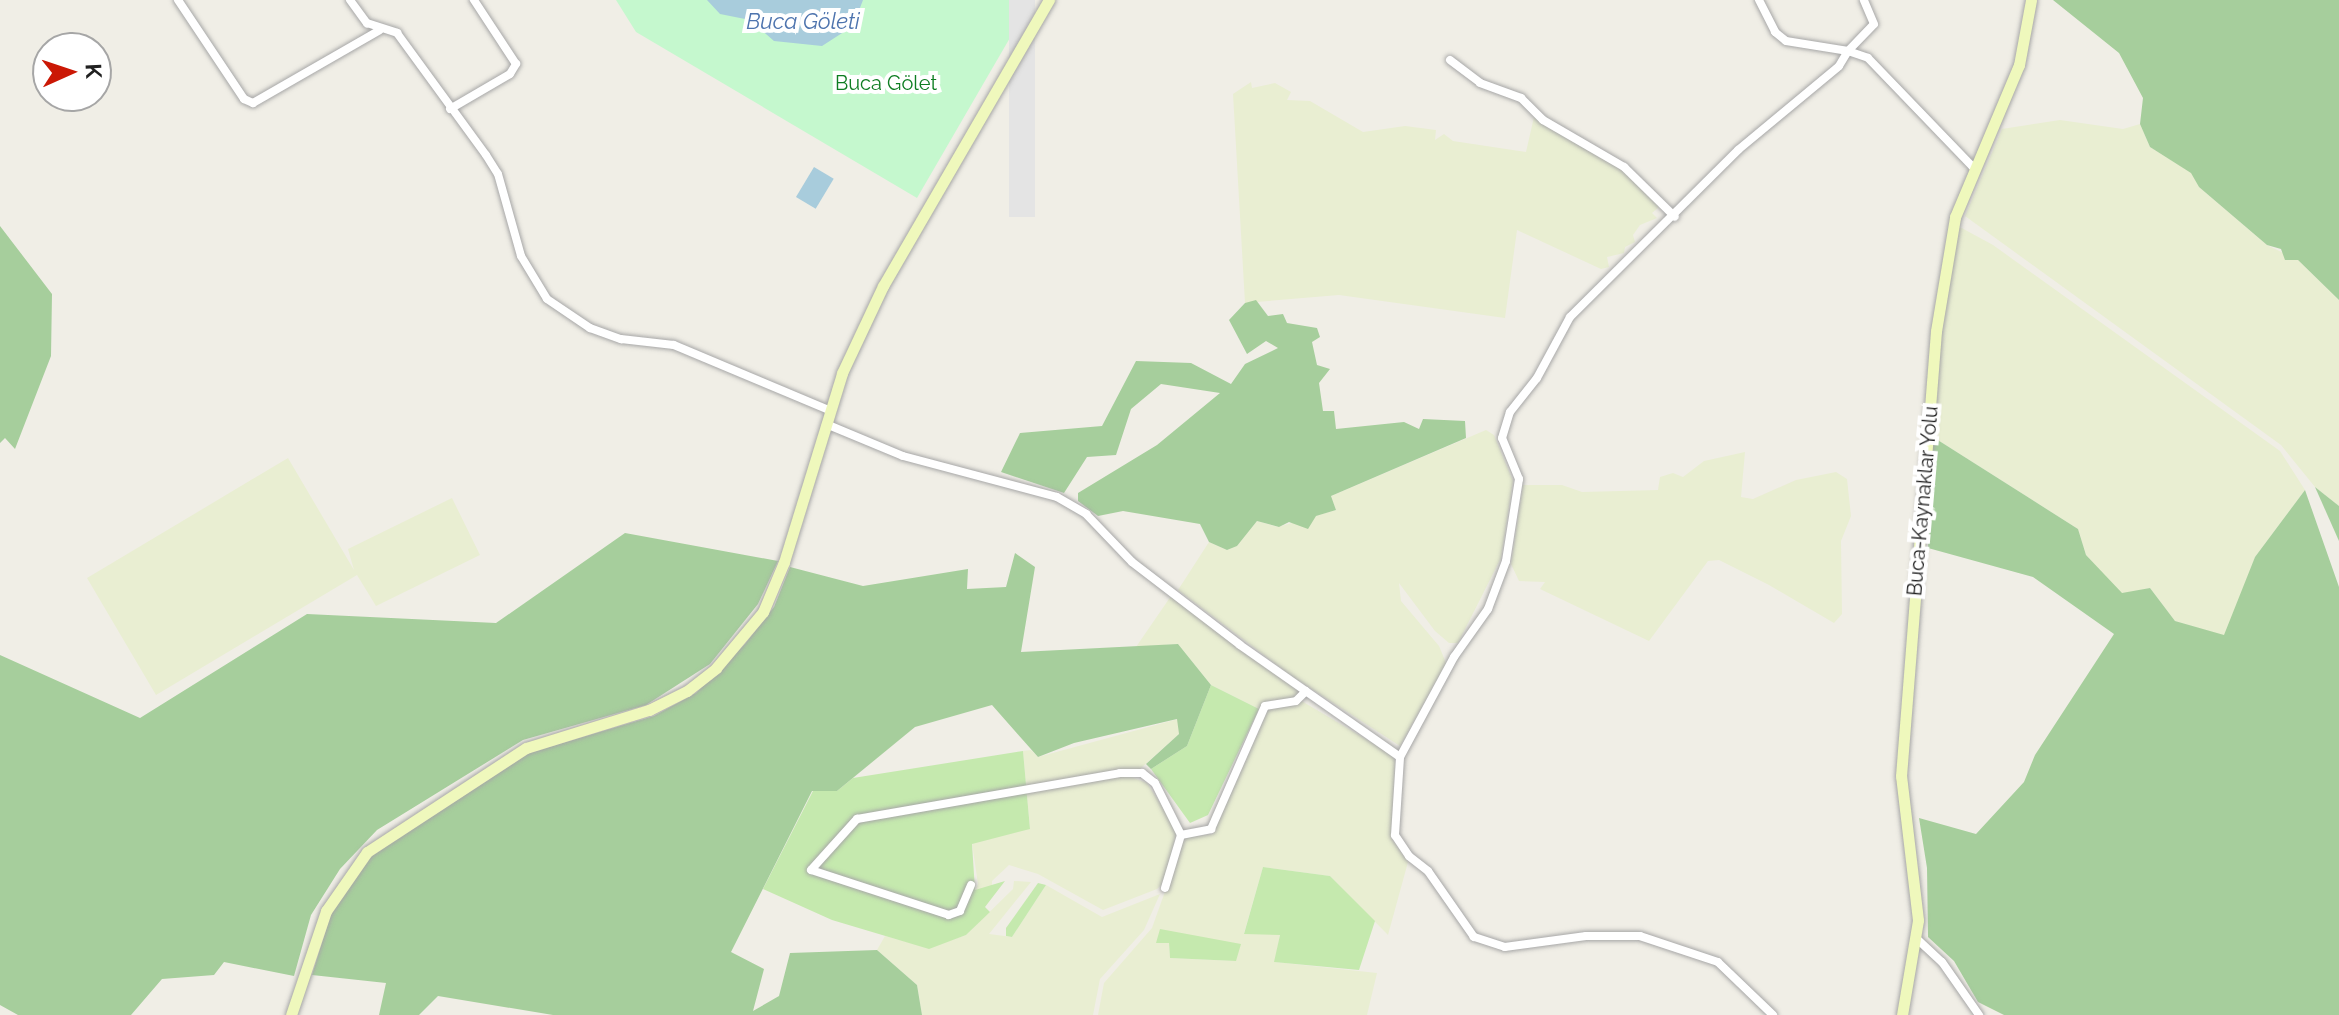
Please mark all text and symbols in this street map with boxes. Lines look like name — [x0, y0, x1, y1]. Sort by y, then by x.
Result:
water label: Buca Göleti — [746, 9, 860, 35]
north arrow — [32, 32, 112, 112]
text: K — [81, 63, 107, 79]
park label: Buca Gölet — [835, 71, 937, 95]
street label: Buca-Kaynaklar Yolu — [1903, 404, 1943, 598]

